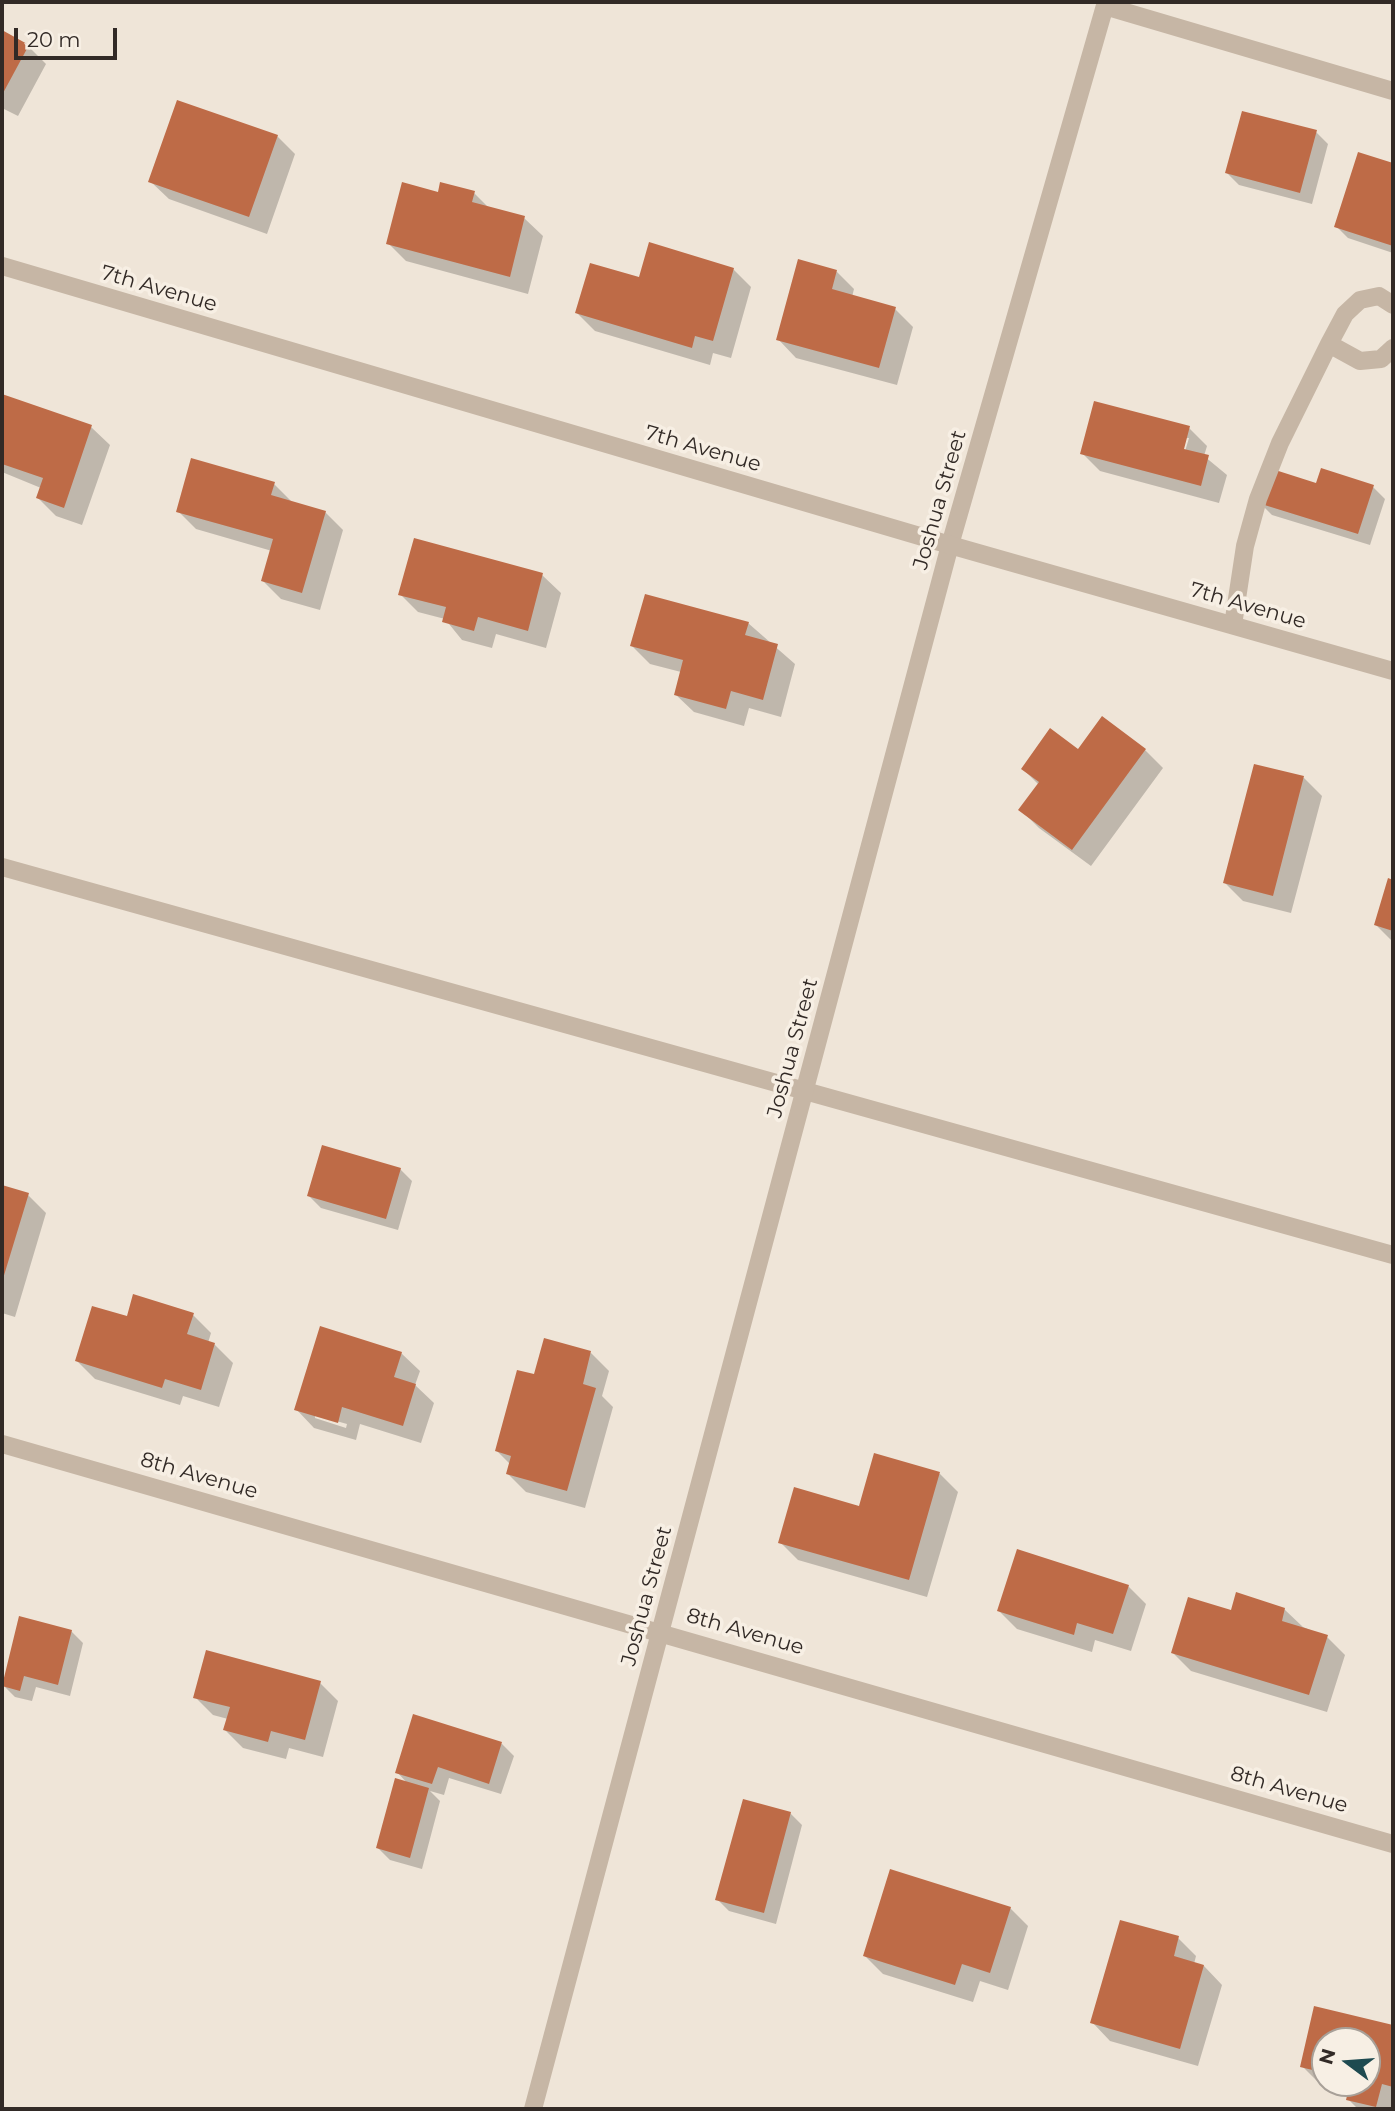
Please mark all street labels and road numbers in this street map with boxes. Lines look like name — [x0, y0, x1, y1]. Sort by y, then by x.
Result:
street label: 7th Avenue — [98, 260, 220, 318]
street label: 7th Avenue — [642, 420, 764, 478]
street label: Joshua Street — [908, 427, 972, 573]
street label: 7th Avenue — [1187, 577, 1309, 635]
street label: Joshua Street — [762, 975, 824, 1121]
street label: 8th Avenue — [137, 1447, 261, 1505]
street label: Joshua Street — [616, 1523, 678, 1669]
street label: 8th Avenue — [683, 1603, 807, 1661]
street label: 8th Avenue — [1227, 1761, 1351, 1819]

